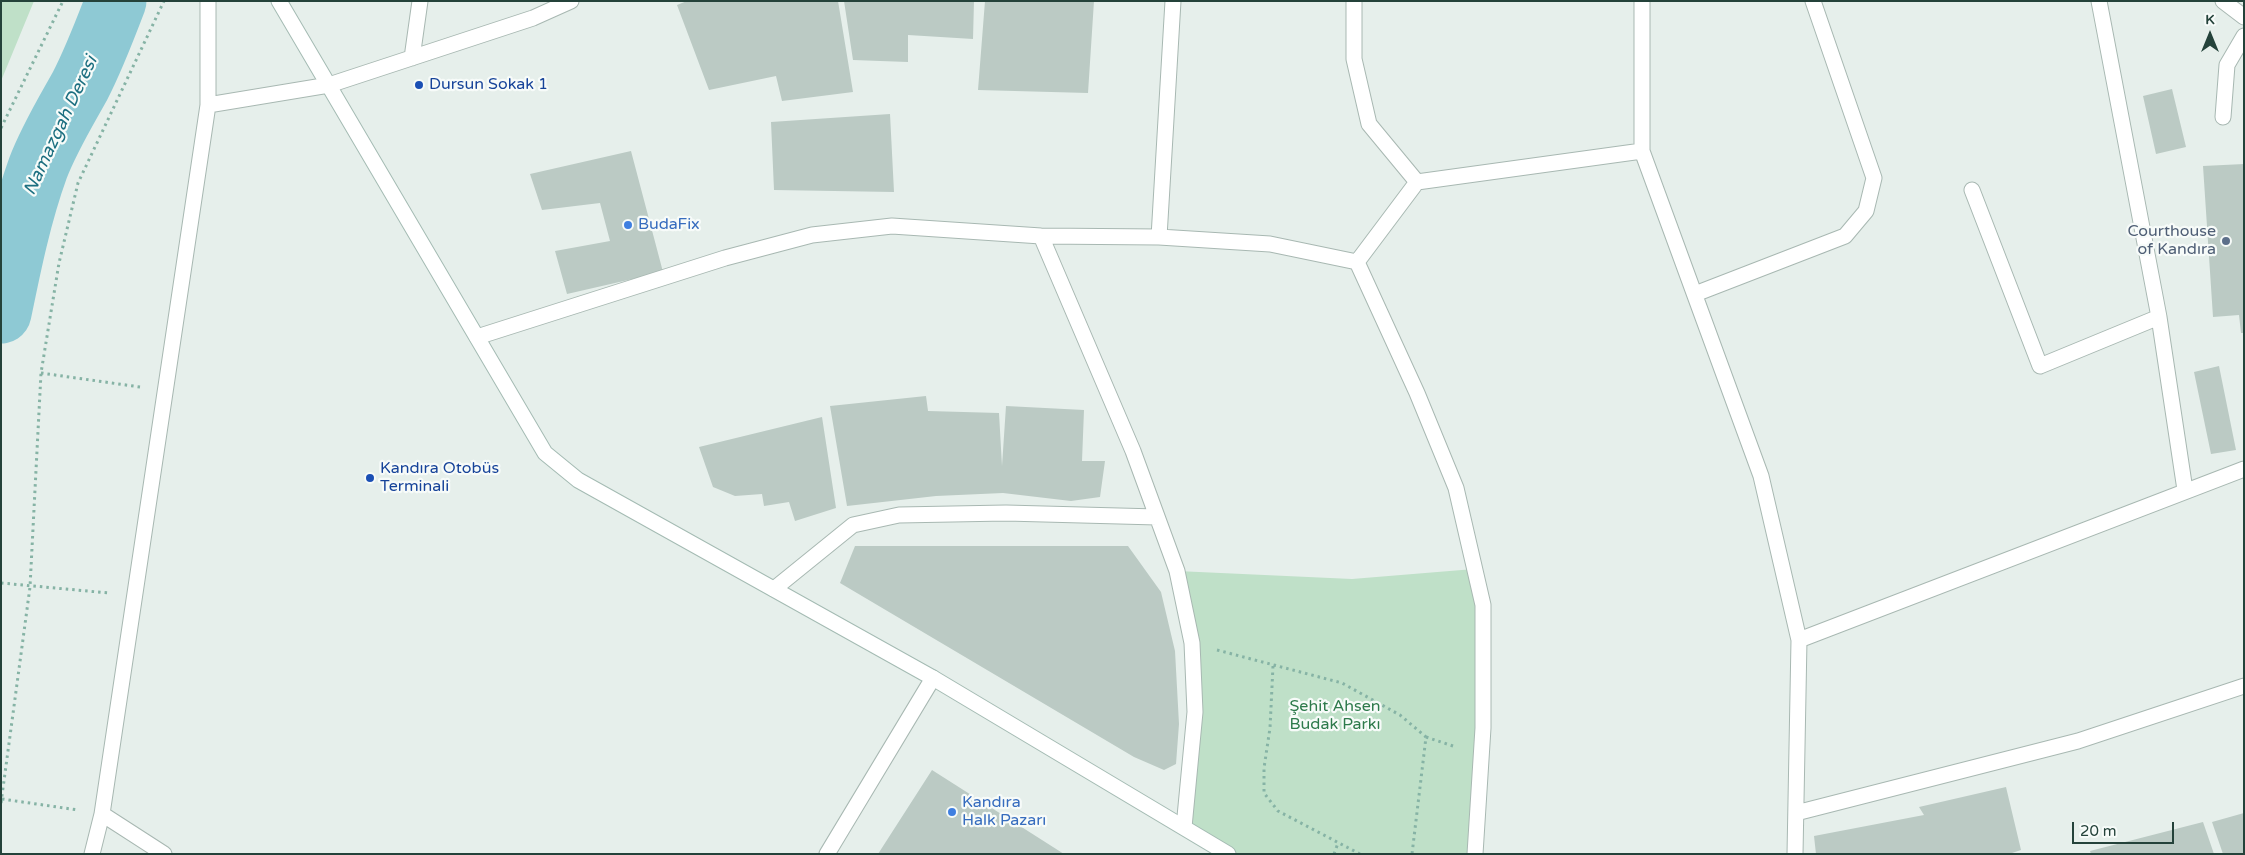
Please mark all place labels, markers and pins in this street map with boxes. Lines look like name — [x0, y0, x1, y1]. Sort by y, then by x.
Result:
place label: Dursun Sokak 1 — [429, 75, 548, 95]
marker: Dursun Sokak 1 — [413, 79, 425, 91]
place label: BudaFix — [638, 215, 700, 235]
marker: BudaFix — [622, 219, 634, 231]
place label: Courthouse of Kandıra — [2127, 222, 2216, 260]
marker: Courthouse of Kandıra — [2220, 235, 2232, 247]
place label: Kandıra Otobüs Terminali — [380, 459, 499, 497]
marker: Kandıra Otobüs Terminali — [364, 472, 376, 484]
place label: Kandıra Halk Pazarı — [962, 793, 1046, 831]
marker: Kandıra Halk Pazarı — [946, 806, 958, 818]

